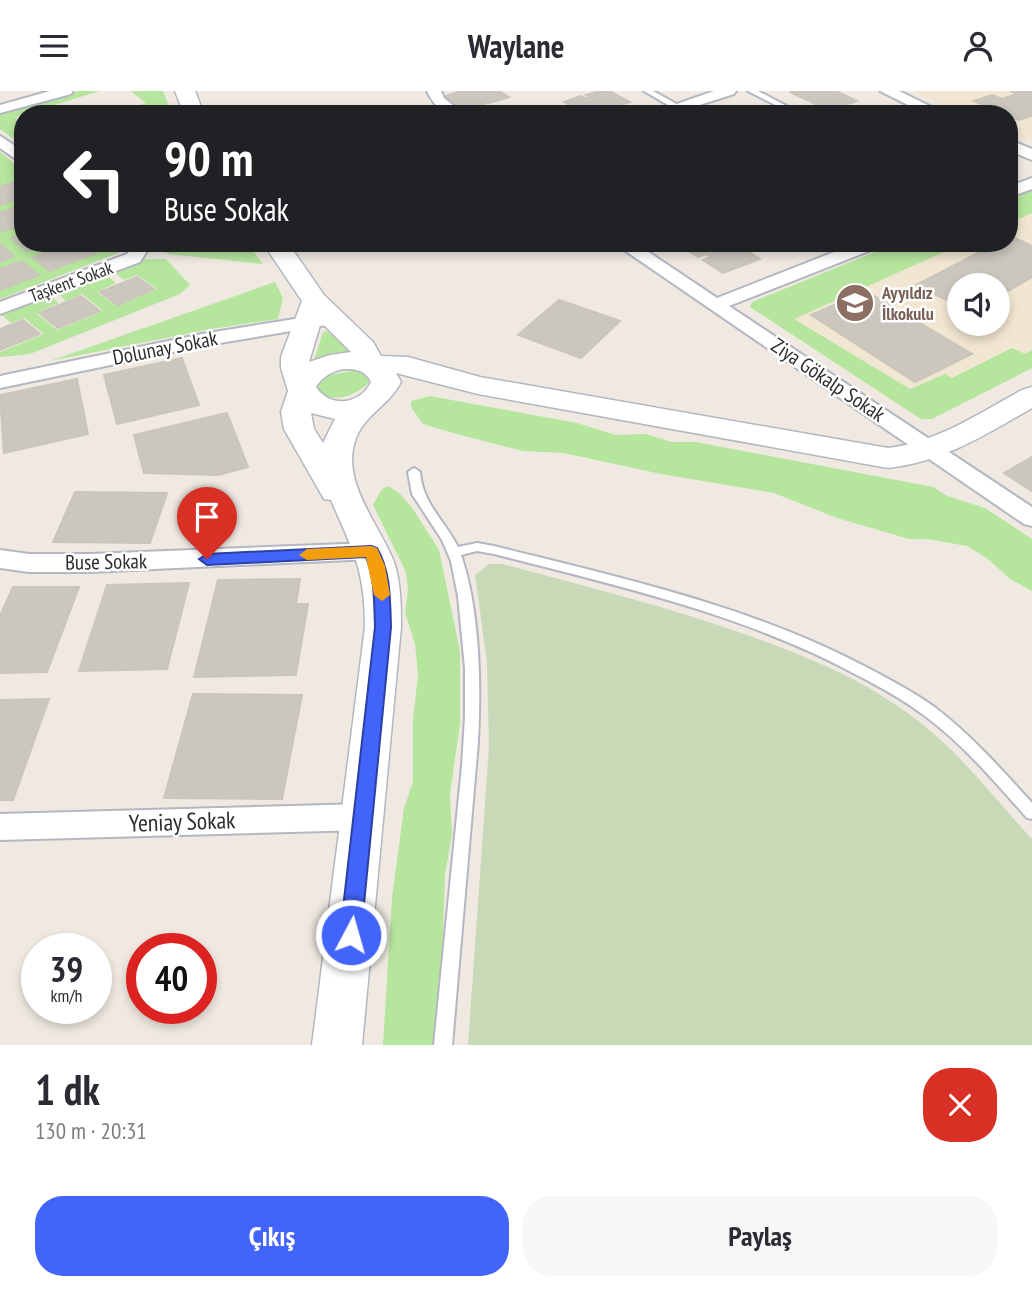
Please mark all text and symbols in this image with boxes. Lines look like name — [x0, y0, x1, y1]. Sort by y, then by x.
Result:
text: Waylane — [468, 25, 564, 67]
icon: menu — [35, 27, 73, 65]
icon: person — [959, 27, 997, 65]
text: 90 m — [164, 126, 253, 190]
icon: left — [49, 133, 140, 224]
text: Buse Sokak — [164, 188, 289, 230]
street label: Taşkent Sokak — [26, 256, 116, 307]
map controls — [947, 273, 1010, 336]
button: sound — [947, 273, 1010, 336]
place label: Ayyıldız İlkokulu — [881, 281, 934, 325]
school or university icon: Ayyıldız İlkokulu — [834, 282, 876, 324]
street label: Dolunay Sokak — [110, 324, 220, 371]
street label: Ziya Gökalp Sokak — [766, 332, 890, 428]
pin — [177, 487, 237, 559]
icon: arrive — [188, 498, 226, 536]
street label: Buse Sokak — [65, 547, 147, 576]
street label: Yeniay Sokak — [128, 804, 237, 839]
position arrow — [314, 898, 388, 972]
speed limit sign: 40 — [126, 933, 217, 1024]
text: 39 — [50, 946, 83, 992]
text: km/h — [51, 984, 82, 1007]
text: 1 dk — [35, 1062, 100, 1117]
button: close — [923, 1068, 997, 1142]
text: 130 m · 20:31 — [35, 1116, 147, 1145]
button: Çıkış — [35, 1196, 509, 1276]
button: Paylaş — [523, 1196, 997, 1276]

